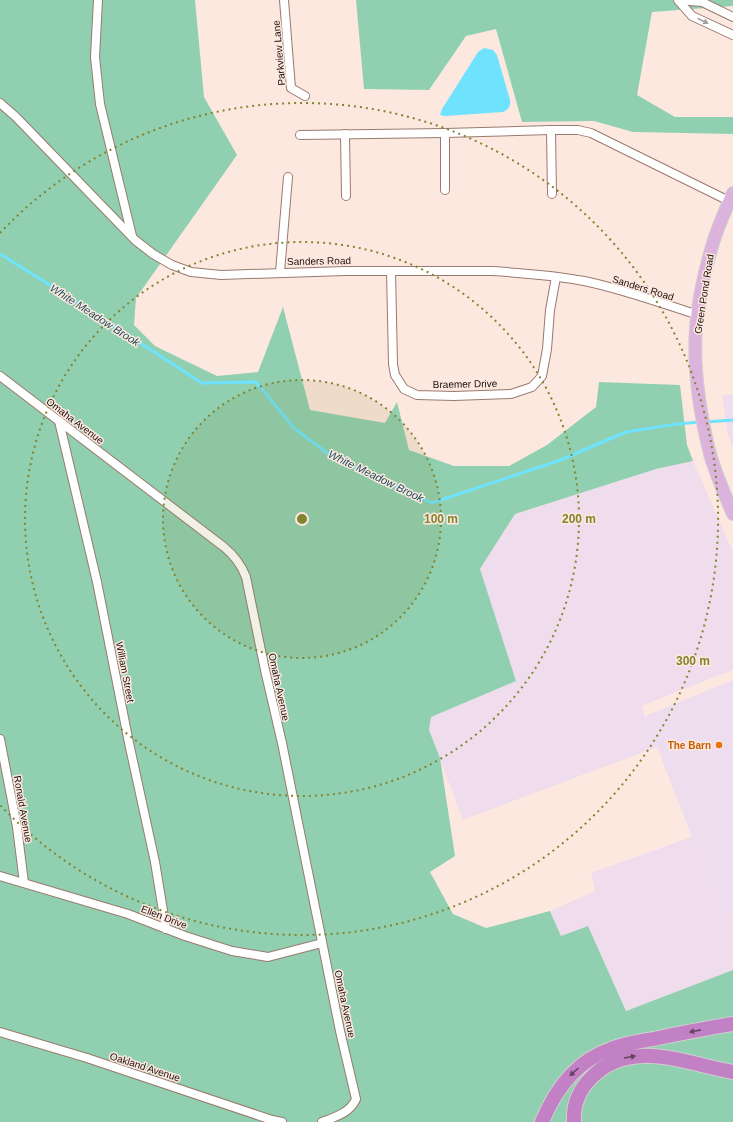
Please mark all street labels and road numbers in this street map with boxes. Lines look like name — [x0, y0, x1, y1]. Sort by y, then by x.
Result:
street label: Parkview Lane — [271, 19, 287, 86]
street label: Green Pond Road — [692, 253, 716, 335]
street label: Sanders Road — [287, 255, 351, 267]
street label: Sanders Road — [611, 273, 675, 303]
street label: Braemer Drive — [433, 378, 498, 390]
street label: Omaha Avenue — [44, 396, 106, 446]
street label: William Street — [114, 641, 136, 704]
street label: Omaha Avenue — [266, 652, 292, 722]
street label: Ronald Avenue — [12, 775, 34, 844]
street label: Ellen Drive — [139, 903, 189, 931]
street label: Omaha Avenue — [332, 969, 358, 1039]
street label: Oakland Avenue — [108, 1050, 182, 1084]

